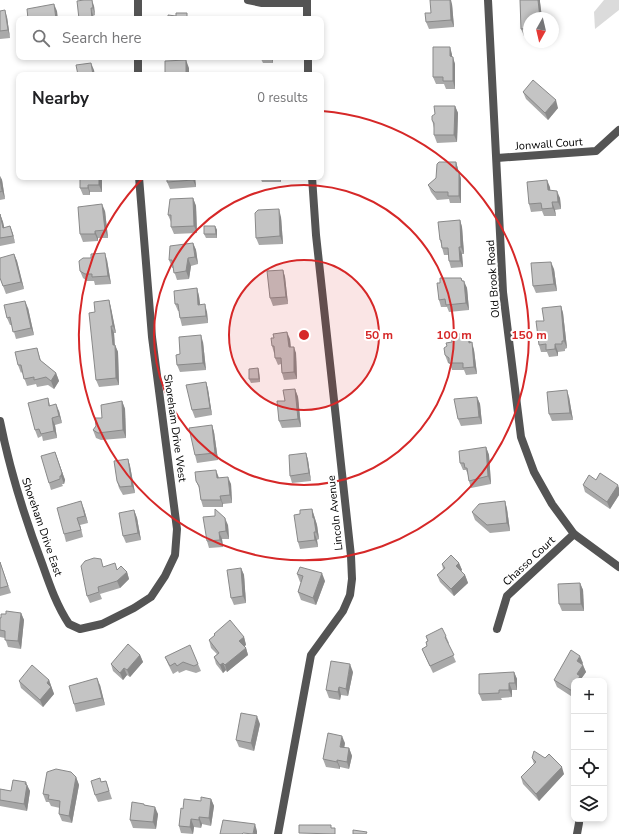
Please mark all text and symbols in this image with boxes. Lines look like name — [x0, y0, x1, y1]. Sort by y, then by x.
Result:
north arrow — [523, 12, 559, 48]
search box — [16, 16, 324, 60]
icon: search — [30, 27, 52, 49]
text: Search here — [62, 28, 142, 48]
text: Nearby — [32, 87, 89, 110]
text: 0 results — [257, 89, 308, 107]
street label: Jonwall Court — [514, 134, 583, 154]
street label: Old Brook Road — [483, 239, 503, 319]
text: 50 m — [365, 327, 393, 343]
text: 100 m — [436, 327, 472, 343]
text: 150 m — [511, 327, 547, 343]
centre of rings — [297, 328, 311, 342]
street label: Shoreham Drive West — [160, 373, 190, 483]
street label: Lincoln Avenue — [324, 474, 346, 551]
street label: Shoreham Drive East — [18, 476, 66, 578]
street label: Chasso Court — [500, 533, 559, 589]
map controls — [571, 678, 607, 822]
button: + — [571, 678, 607, 714]
button: − — [571, 714, 607, 750]
button: locate — [571, 750, 607, 786]
button: layers — [571, 786, 607, 822]

